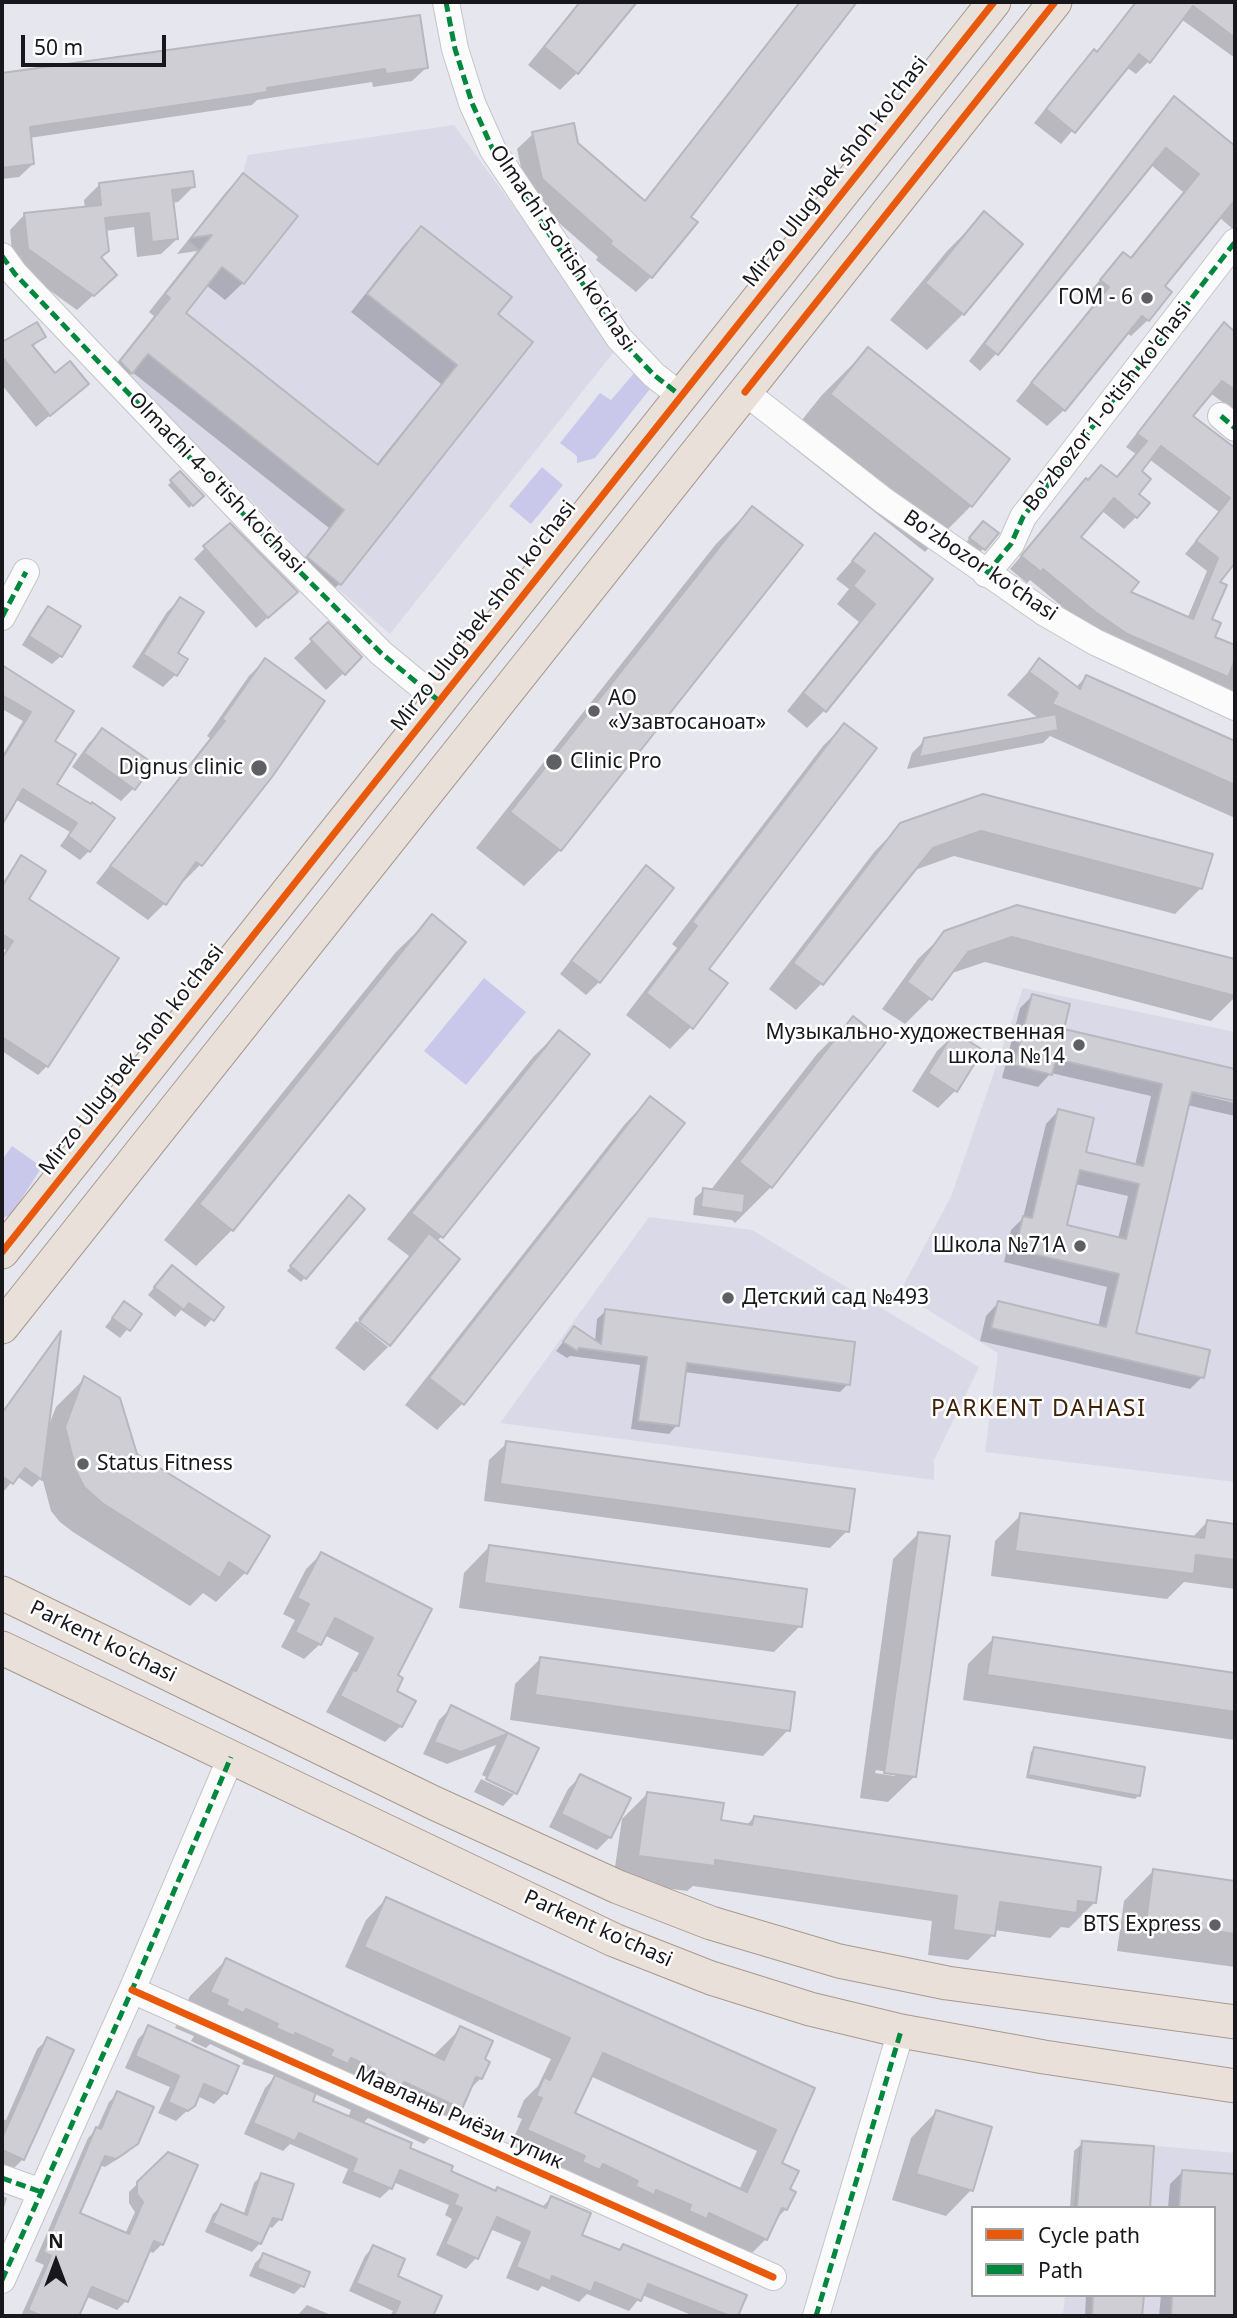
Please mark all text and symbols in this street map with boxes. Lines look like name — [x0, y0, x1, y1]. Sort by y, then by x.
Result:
scale bar — [24, 21, 170, 65]
text: 50 m — [34, 33, 83, 61]
street label: Mirzo Ulug'bek shoh ko'chasi — [738, 52, 934, 292]
street label: Olmachi 5-o'tish ko'chasi — [484, 141, 640, 355]
place label: ГОМ - 6 — [1058, 285, 1133, 311]
marker: ГОМ - 6 — [1139, 290, 1155, 306]
street label: Bo'zbozor 1-o'tish ko'chasi — [1019, 298, 1197, 516]
street label: Olmachi 4-o'tish ko'chasi — [123, 387, 309, 579]
street label: Mirzo Ulug'bek shoh ko'chasi — [386, 496, 582, 736]
street label: Bo'zbozor ko'chasi — [898, 505, 1062, 627]
place label: АО «Узавтосаноат» — [608, 686, 766, 736]
marker: АО «Узавтосаноат» — [586, 703, 602, 719]
place label: Clinic Pro — [570, 749, 662, 775]
marker: Clinic Pro — [544, 752, 564, 772]
place label: Dignus clinic — [118, 755, 243, 781]
marker: Dignus clinic — [249, 758, 269, 778]
street label: Mirzo Ulug'bek shoh ko'chasi — [34, 940, 230, 1180]
place label: Музыкально-художественная школа №14 — [766, 1020, 1065, 1070]
marker: Музыкально-художественная школа №14 — [1071, 1037, 1087, 1053]
place label: Школа №71А — [933, 1233, 1066, 1259]
marker: Школа №71А — [1072, 1238, 1088, 1254]
place label: Детский сад №493 — [742, 1285, 929, 1311]
marker: Детский сад №493 — [720, 1290, 736, 1306]
district label: PARKENT DAHASI — [933, 1395, 1145, 1423]
place label: Status Fitness — [97, 1451, 233, 1477]
marker: Status Fitness — [75, 1456, 91, 1472]
street label: Parkent ko'chasi — [26, 1596, 180, 1688]
street label: Parkent ko'chasi — [520, 1885, 676, 1973]
place label: BTS Express — [1083, 1912, 1201, 1938]
marker: BTS Express — [1207, 1917, 1223, 1933]
street label: Мавланы Риёзи тупик — [351, 2061, 567, 2175]
legend — [971, 2206, 1216, 2297]
text: Cycle path — [1038, 2221, 1140, 2249]
north arrow — [21, 2227, 91, 2297]
text: N — [48, 2228, 64, 2254]
text: Path — [1038, 2256, 1083, 2284]

